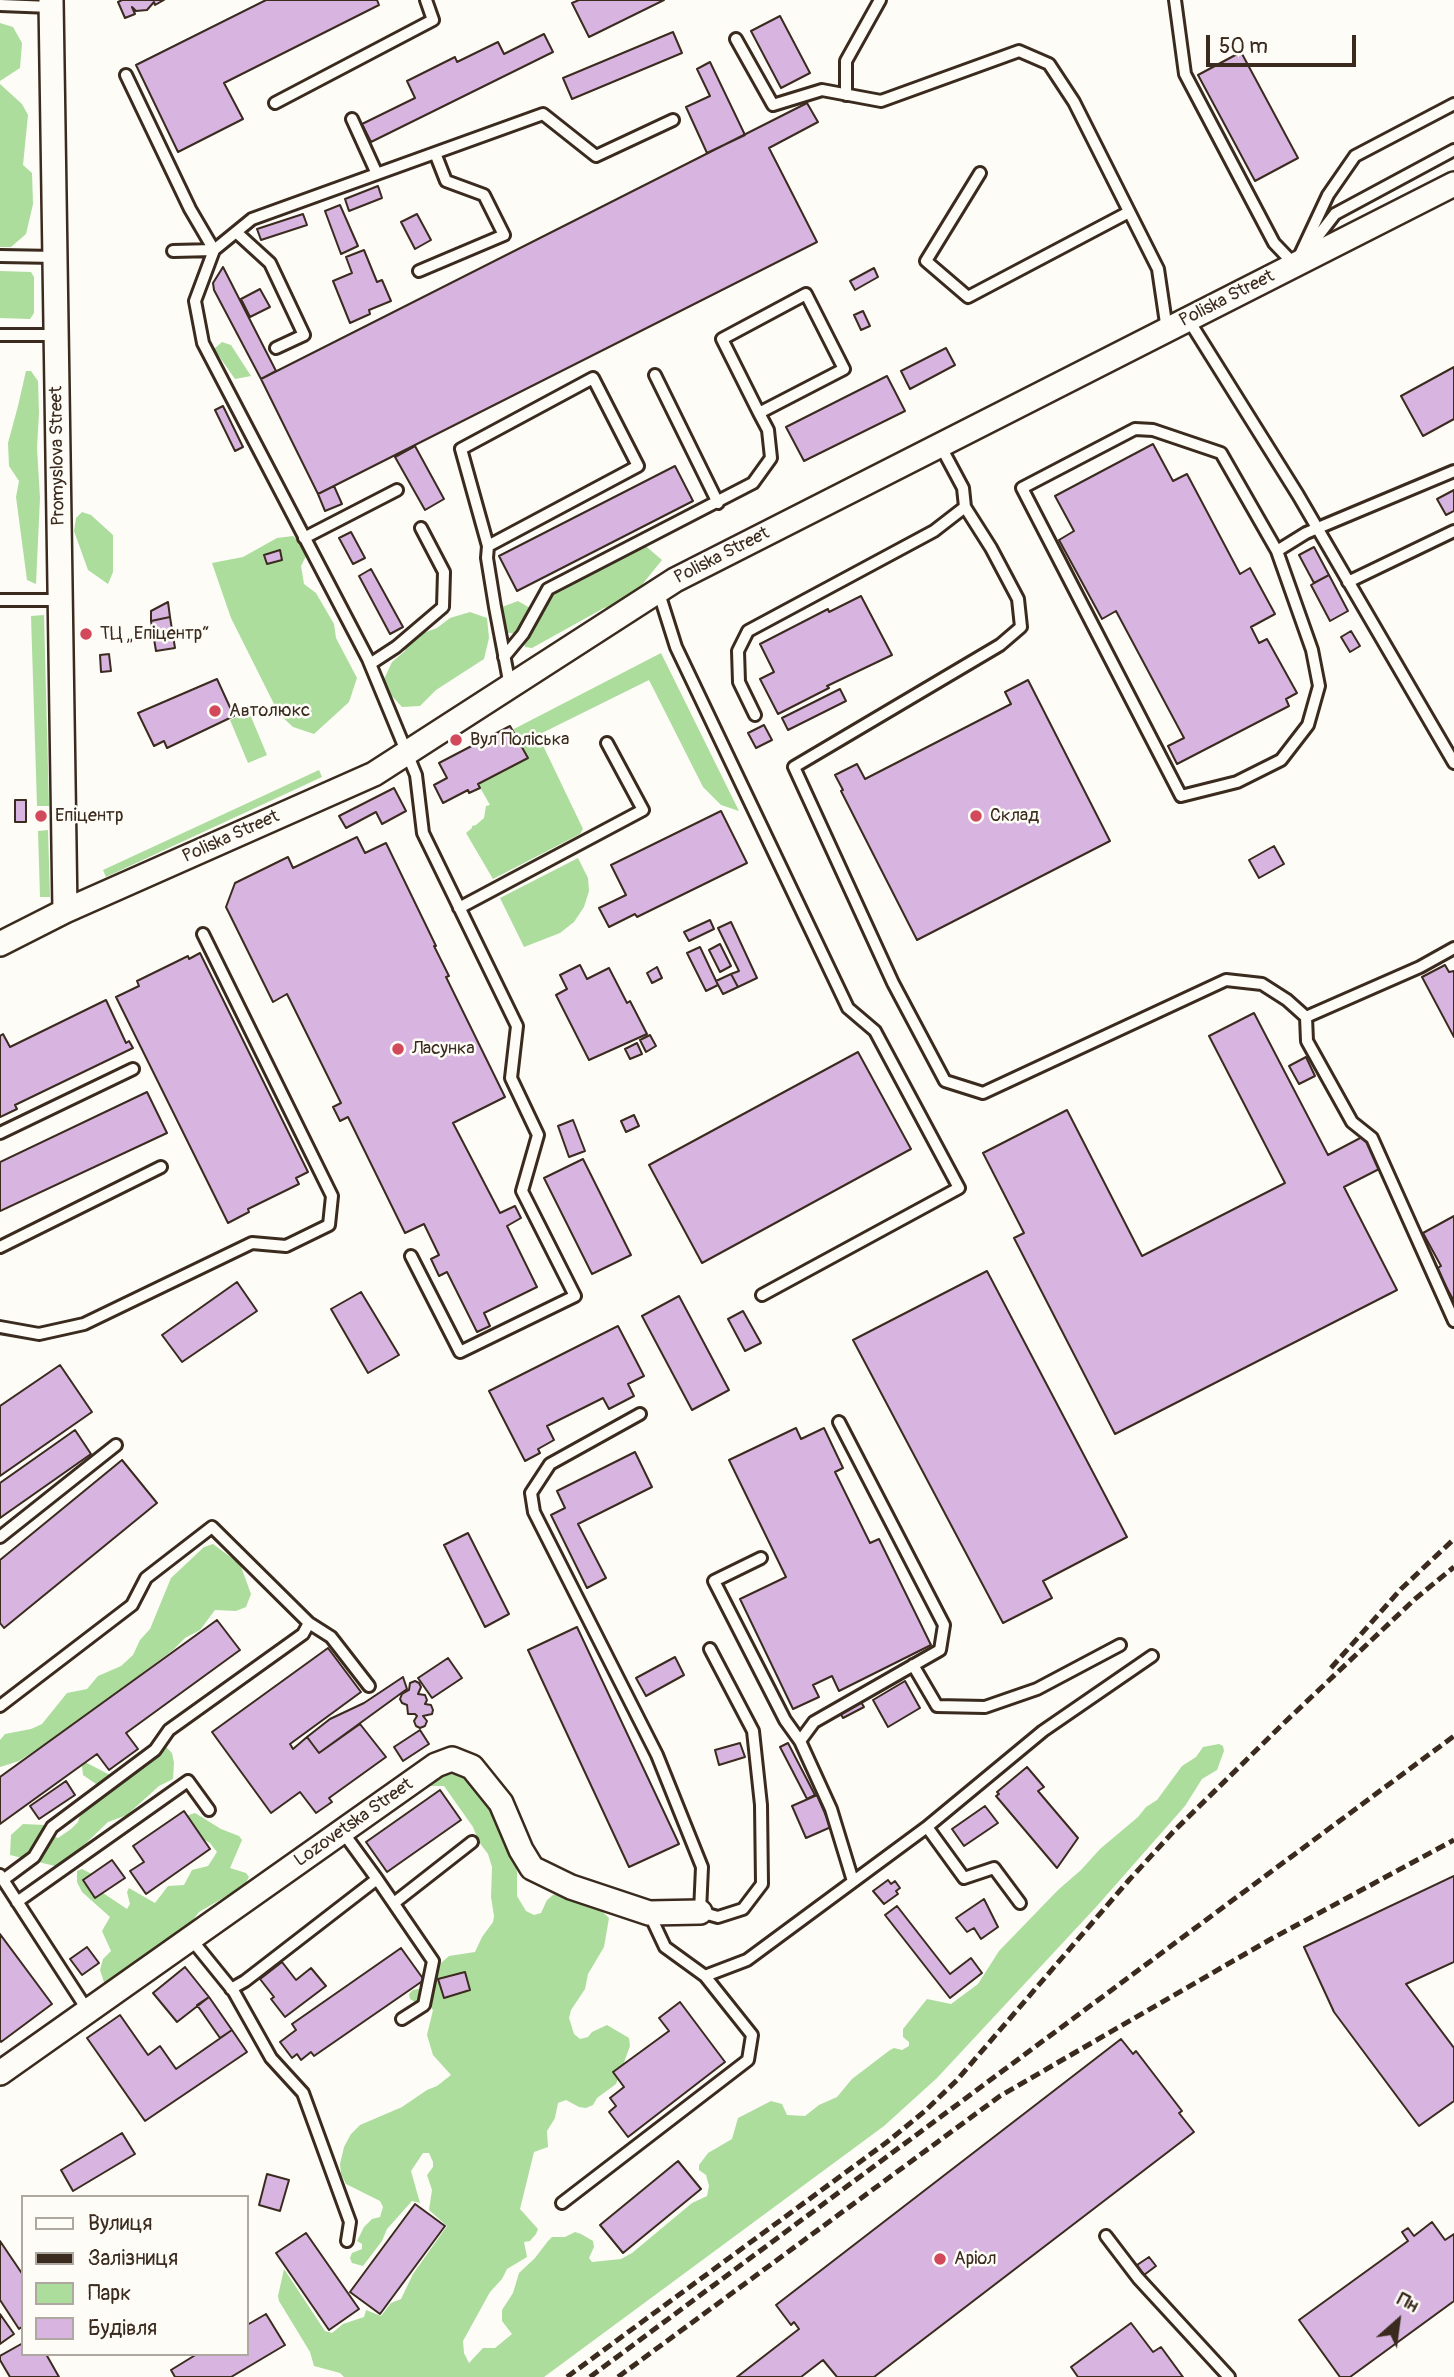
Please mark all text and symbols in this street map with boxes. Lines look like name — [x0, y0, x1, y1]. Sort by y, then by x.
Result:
scale bar — [1209, 21, 1360, 65]
text: 50 m — [1219, 33, 1268, 60]
street label: Poliska Street — [1176, 266, 1278, 332]
street label: Promyslova Street — [46, 386, 70, 526]
street label: Poliska Street — [671, 523, 773, 589]
place label: ТЦ „Епіцентр“ — [100, 623, 210, 645]
marker: ТЦ „Епіцентр“ — [78, 626, 94, 642]
place label: Автолюкс — [229, 700, 310, 722]
marker: Автолюкс — [207, 703, 223, 719]
place label: Вул Поліська — [470, 729, 569, 751]
marker: Вул Поліська — [448, 732, 464, 748]
place label: Епіцентр — [55, 805, 123, 827]
place label: Склад — [990, 805, 1039, 827]
street label: Poliska Street — [179, 806, 283, 868]
marker: Епіцентр — [33, 808, 49, 824]
marker: Склад — [968, 808, 984, 824]
place label: Ласунка — [412, 1038, 475, 1060]
marker: Ласунка — [390, 1041, 406, 1057]
street label: Lozovetska Street — [291, 1774, 417, 1872]
legend — [21, 2195, 248, 2356]
text: Вулиця — [88, 2210, 152, 2237]
text: Залізниця — [88, 2245, 178, 2272]
place label: Аріол — [954, 2248, 997, 2270]
marker: Аріол — [932, 2251, 948, 2267]
text: Парк — [88, 2280, 131, 2307]
north arrow — [1363, 2286, 1433, 2356]
text: Пн — [1393, 2287, 1423, 2318]
text: Будівля — [88, 2315, 157, 2342]

